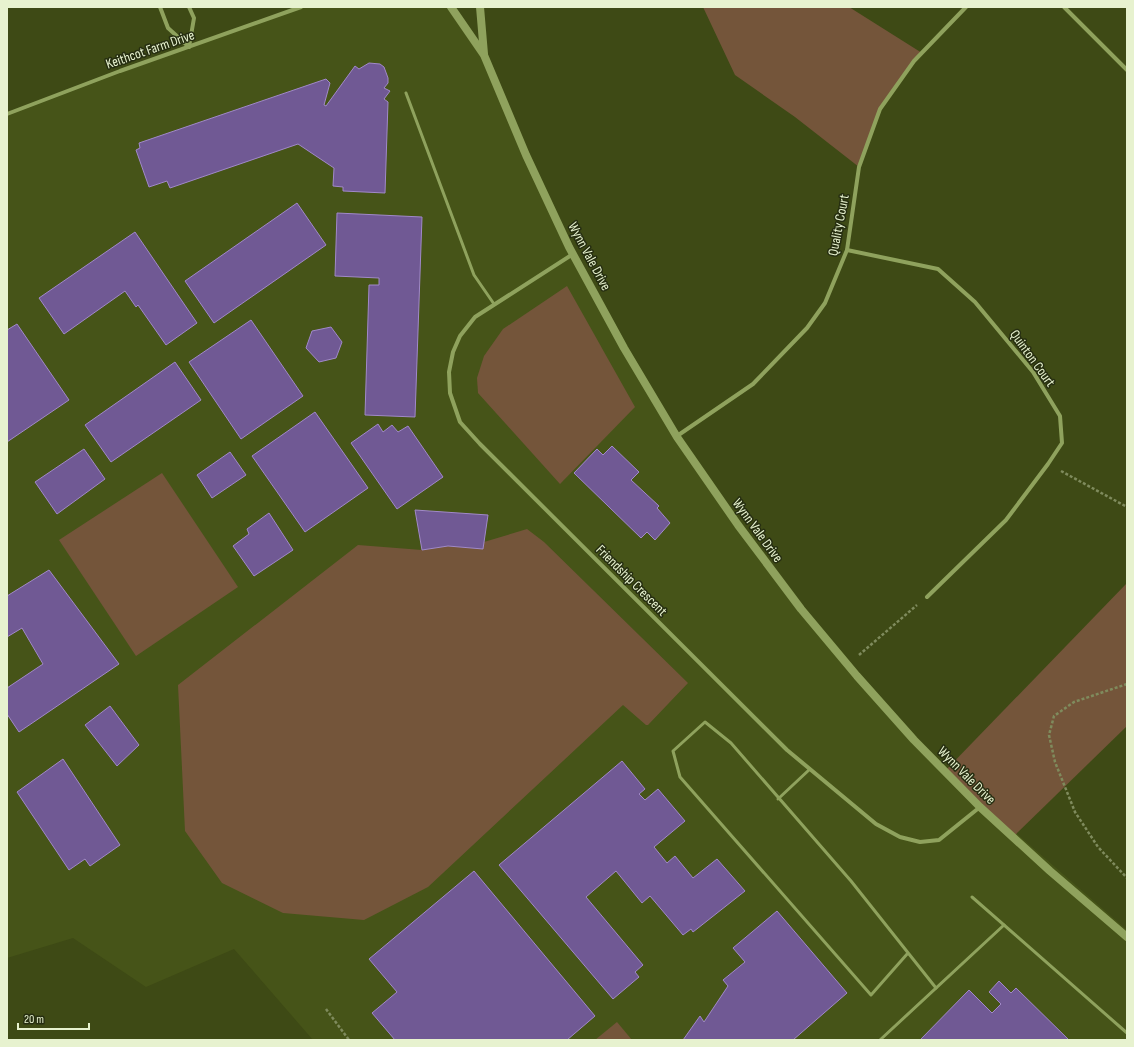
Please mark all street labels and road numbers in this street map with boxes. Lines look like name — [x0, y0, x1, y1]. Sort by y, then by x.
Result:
street label: Keithcot Farm Drive — [104, 26, 197, 73]
street label: Quality Court — [824, 193, 853, 257]
street label: Wynn Vale Drive — [564, 219, 615, 293]
street label: Quinton Court — [1006, 326, 1059, 390]
street label: Wynn Vale Drive — [729, 495, 786, 566]
street label: Friendship Crescent — [592, 541, 671, 620]
street label: Wynn Vale Drive — [934, 743, 999, 808]

